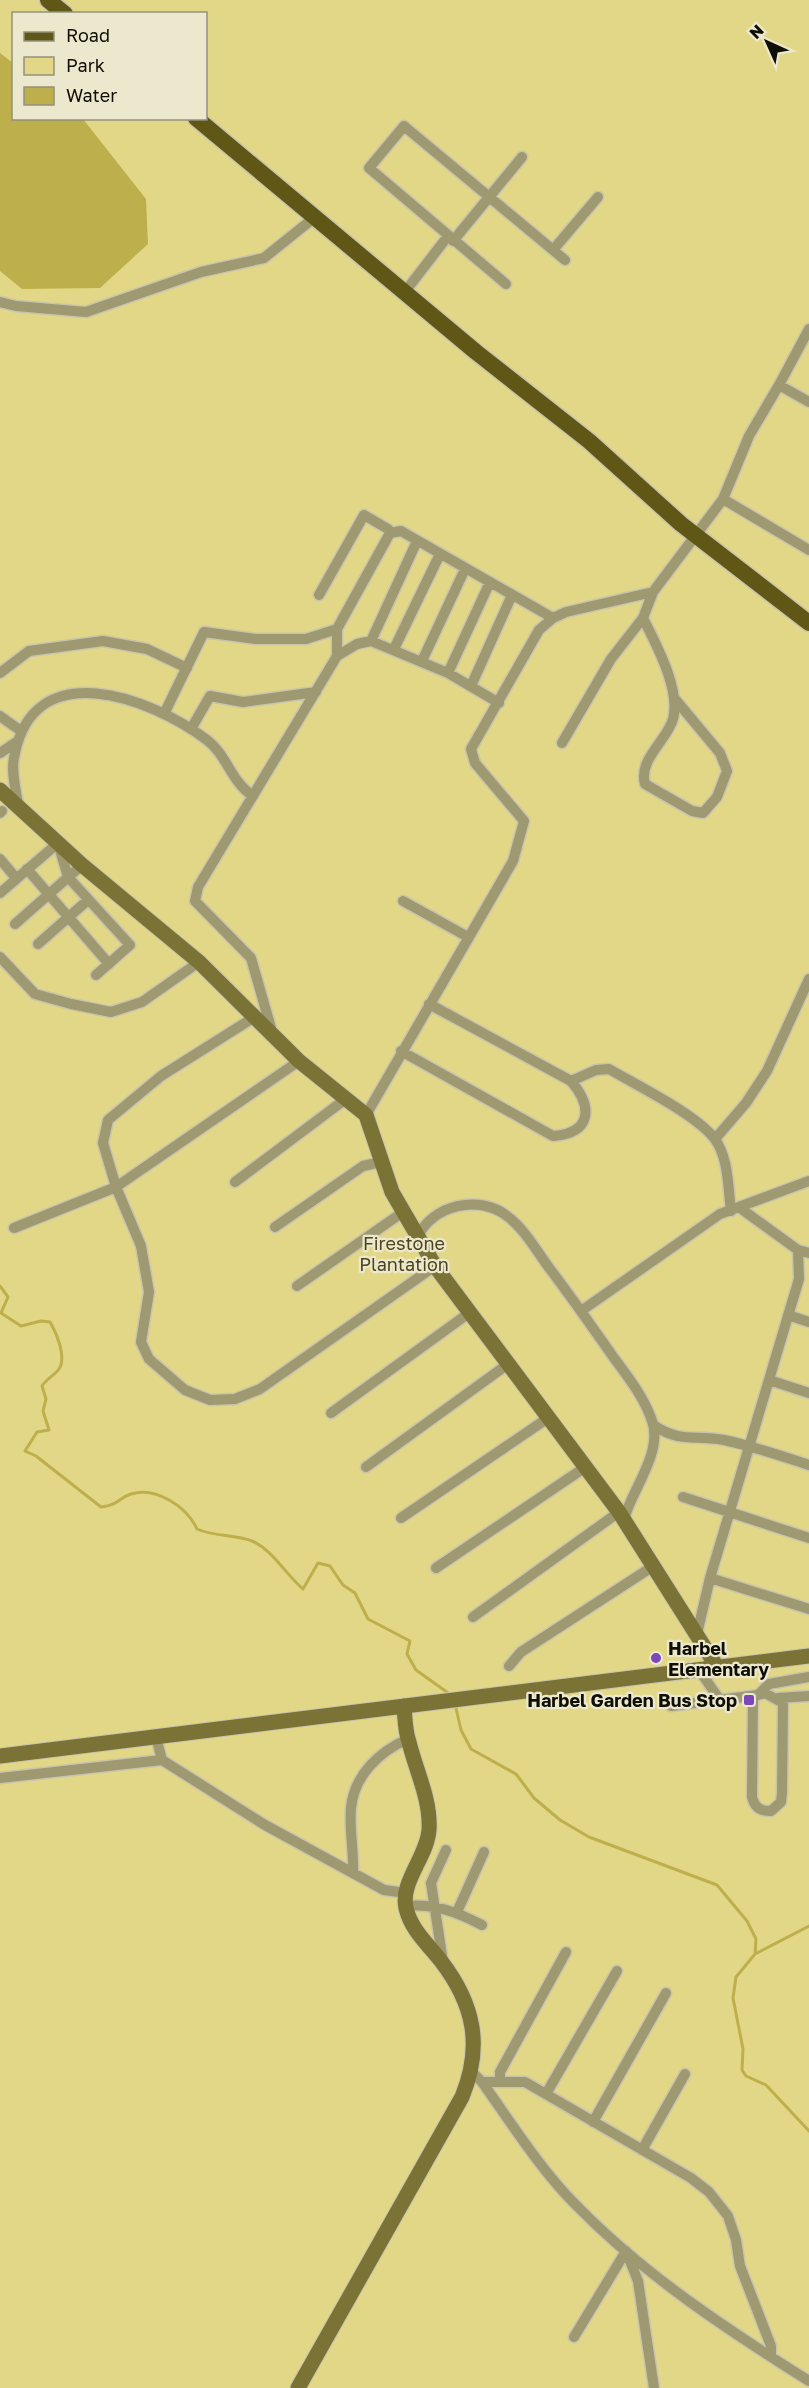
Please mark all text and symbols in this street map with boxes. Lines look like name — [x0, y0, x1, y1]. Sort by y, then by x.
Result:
legend — [12, 12, 207, 120]
north arrow — [737, 12, 797, 72]
text: N — [745, 20, 768, 43]
text: Road — [66, 24, 110, 46]
text: Park — [66, 54, 105, 76]
text: Water — [66, 84, 117, 106]
park label: Firestone Plantation — [359, 1232, 449, 1275]
place label: Harbel Elementary — [668, 1637, 769, 1680]
marker: Harbel Elementary — [649, 1651, 663, 1665]
place label: Harbel Garden Bus Stop — [527, 1689, 737, 1711]
marker: Harbel Garden Bus Stop — [742, 1693, 756, 1707]

